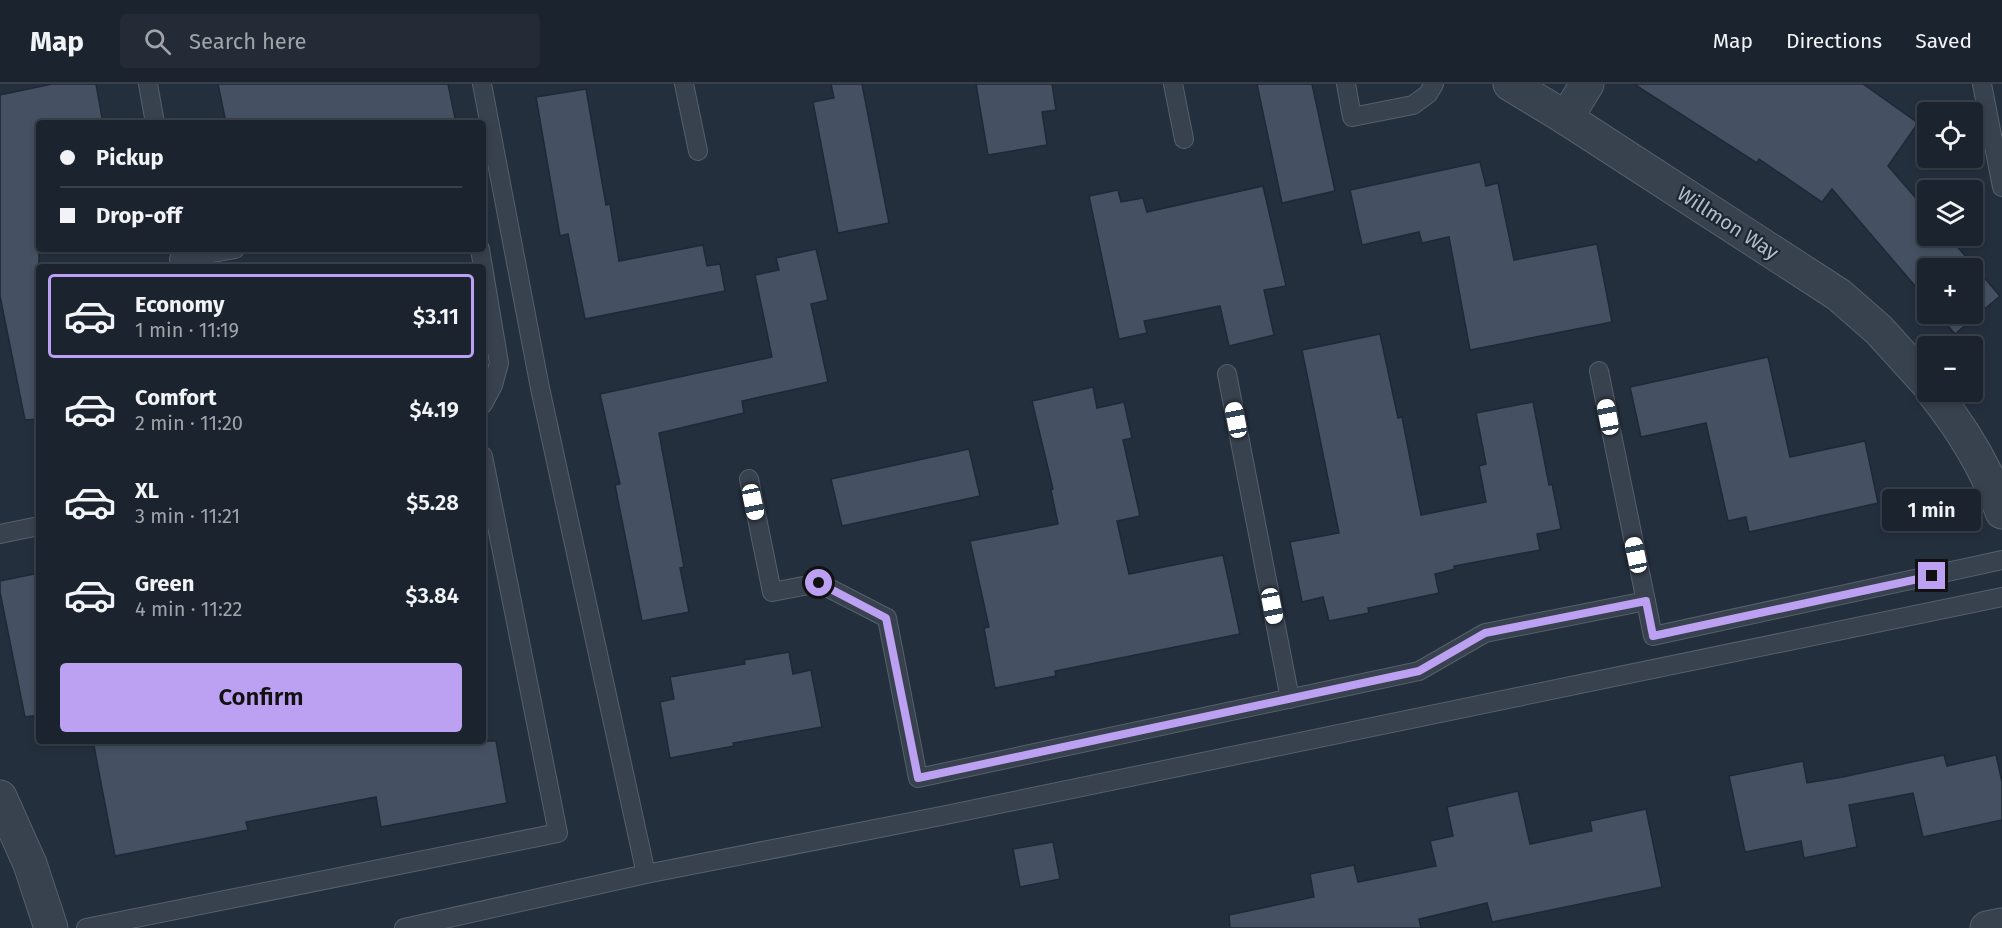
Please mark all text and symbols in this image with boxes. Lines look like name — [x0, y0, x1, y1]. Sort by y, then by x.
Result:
search box — [120, 14, 540, 68]
text: Map — [30, 25, 84, 58]
icon: search — [141, 25, 174, 58]
text: Search here — [189, 28, 307, 55]
text: Map — [1713, 28, 1753, 54]
text: Directions — [1786, 28, 1882, 54]
text: Saved — [1915, 28, 1972, 54]
map controls — [1917, 102, 1983, 402]
button: locate — [1917, 102, 1983, 168]
text: Pickup — [96, 144, 164, 171]
button: layers — [1917, 180, 1983, 246]
street label: Willmon Way — [1673, 181, 1783, 265]
text: Drop-off — [96, 202, 182, 229]
button: + — [1917, 258, 1983, 324]
icon: car — [63, 289, 117, 343]
text: Economy — [135, 291, 224, 318]
text: $3.11 — [413, 303, 459, 330]
text: 1 min · 11:19 — [135, 318, 239, 342]
button: − — [1917, 336, 1983, 402]
icon: car — [63, 382, 117, 436]
text: Comfort — [135, 384, 216, 411]
text: $4.19 — [409, 396, 459, 423]
car — [1596, 398, 1620, 436]
car — [1224, 401, 1248, 439]
text: 2 min · 11:20 — [135, 411, 243, 435]
icon: car — [63, 475, 117, 529]
text: XL — [135, 477, 159, 504]
car — [740, 483, 766, 521]
text: $5.28 — [406, 489, 459, 516]
callout: 1 min — [1882, 489, 1982, 531]
text: 1 min — [1907, 498, 1956, 522]
text: 3 min · 11:21 — [135, 504, 240, 528]
car — [1623, 536, 1649, 574]
route end — [1918, 562, 1945, 589]
icon: car — [63, 568, 117, 622]
route start — [805, 569, 832, 596]
text: Green — [135, 570, 194, 597]
text: $3.84 — [406, 582, 459, 609]
car — [1260, 587, 1284, 625]
text: 4 min · 11:22 — [135, 597, 242, 621]
button: Confirm — [60, 663, 462, 732]

